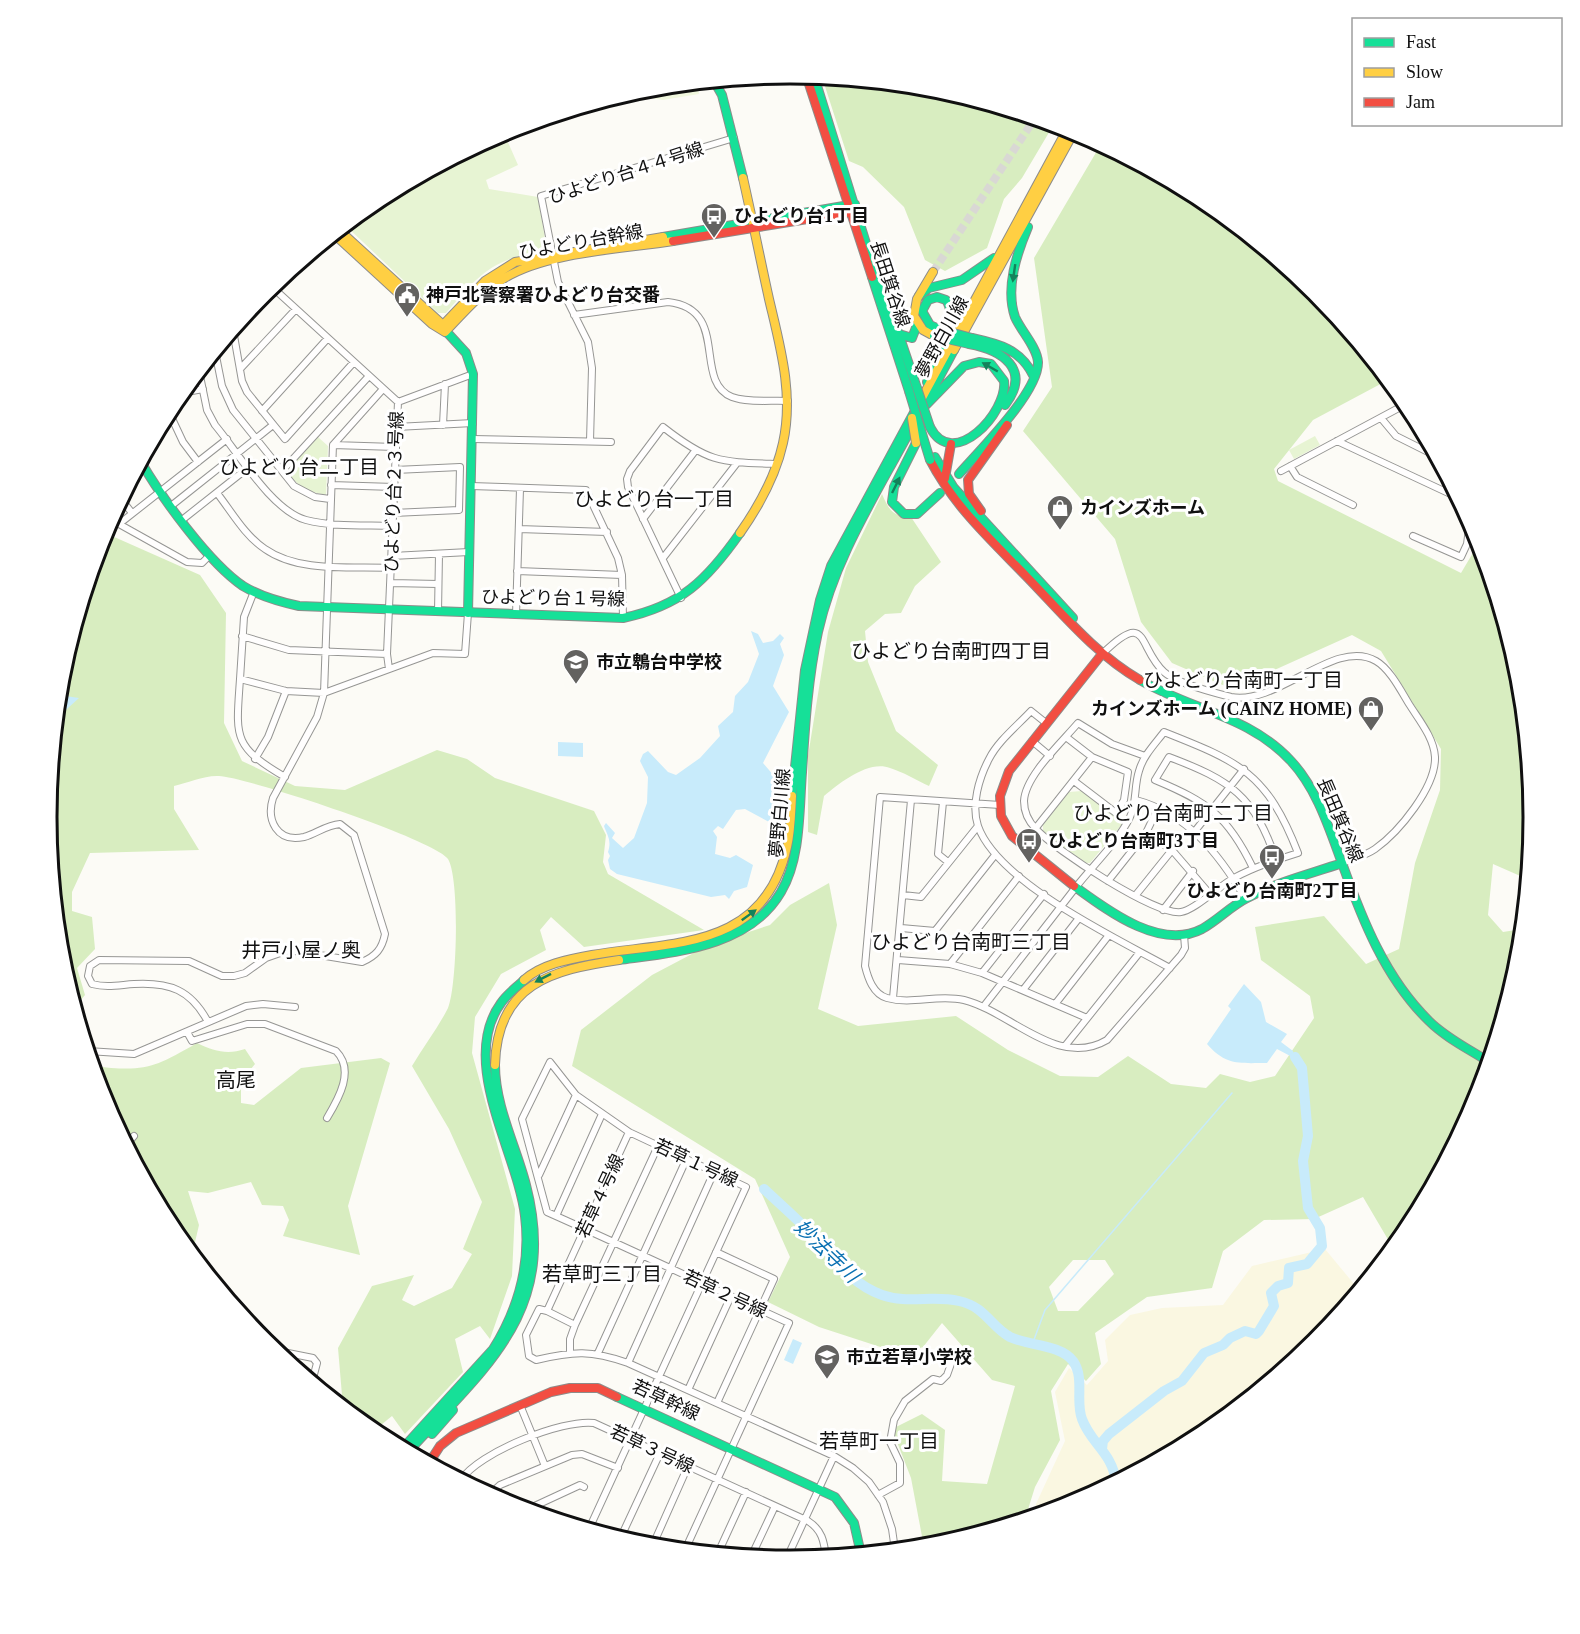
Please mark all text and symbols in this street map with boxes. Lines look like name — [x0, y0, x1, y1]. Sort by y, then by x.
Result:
legend — [1352, 18, 1562, 126]
text: Fast — [1406, 32, 1436, 52]
text: Slow — [1406, 62, 1443, 82]
text: Jam — [1406, 92, 1435, 112]
street label: ひよどり台４４号線 — [546, 138, 706, 208]
bus stop icon: ひよどり台1丁目 — [699, 201, 729, 239]
place label: ひよどり台1丁目 — [734, 206, 869, 226]
street label: ひよどり台幹線 — [517, 221, 645, 263]
street label: 長田箕谷線 — [867, 238, 913, 330]
one-way arrow — [1009, 264, 1018, 283]
public building icon: 神戸北警察署ひよどり台交番 — [392, 280, 422, 318]
place label: 神戸北警察署ひよどり台交番 — [426, 285, 660, 305]
street label: 夢野白川線 — [911, 293, 973, 381]
one-way arrow — [982, 362, 999, 373]
street label: ひよどり台２３号線 — [381, 411, 407, 573]
district label: ひよどり台二丁目 — [219, 456, 379, 478]
one-way arrow — [891, 476, 901, 494]
district label: ひよどり台一丁目 — [574, 488, 734, 510]
shop icon: カインズホーム — [1045, 493, 1075, 531]
place label: カインズホーム — [1080, 498, 1205, 518]
street label: ひよどり台１号線 — [481, 587, 625, 609]
district label: ひよどり台南町四丁目 — [851, 640, 1051, 662]
school or university icon: 市立鵯台中学校 — [561, 647, 591, 685]
place label: 市立鵯台中学校 — [596, 652, 722, 672]
district label: ひよどり台南町一丁目 — [1143, 669, 1343, 691]
shop icon: カインズホーム (CAINZ HOME) — [1356, 694, 1386, 732]
place label: カインズホーム (CAINZ HOME) — [1091, 699, 1352, 720]
street label: 夢野白川線 — [766, 767, 794, 859]
street label: 長田箕谷線 — [1313, 775, 1367, 865]
district label: ひよどり台南町二丁目 — [1073, 802, 1273, 824]
bus stop icon: ひよどり台南町3丁目 — [1014, 826, 1044, 864]
place label: ひよどり台南町3丁目 — [1048, 831, 1219, 851]
bus stop icon: ひよどり台南町2丁目 — [1257, 842, 1287, 880]
place label: ひよどり台南町2丁目 — [1187, 881, 1358, 901]
one-way arrow — [741, 909, 757, 921]
district label: ひよどり台南町三丁目 — [871, 931, 1071, 953]
district label: 井戸小屋ノ奥 — [241, 939, 361, 961]
one-way arrow — [534, 973, 551, 983]
district label: 高尾 — [216, 1069, 256, 1091]
street label: 若草１号線 — [651, 1135, 741, 1191]
street label: 若草４号線 — [572, 1151, 628, 1241]
water label: 妙法寺川 — [791, 1215, 865, 1288]
district label: 若草町三丁目 — [542, 1263, 662, 1285]
street label: 若草２号線 — [680, 1266, 770, 1322]
school or university icon: 市立若草小学校 — [812, 1342, 842, 1380]
place label: 市立若草小学校 — [846, 1347, 972, 1367]
street label: 若草幹線 — [629, 1376, 703, 1424]
street label: 若草３号線 — [607, 1421, 697, 1477]
district label: 若草町一丁目 — [819, 1430, 939, 1452]

